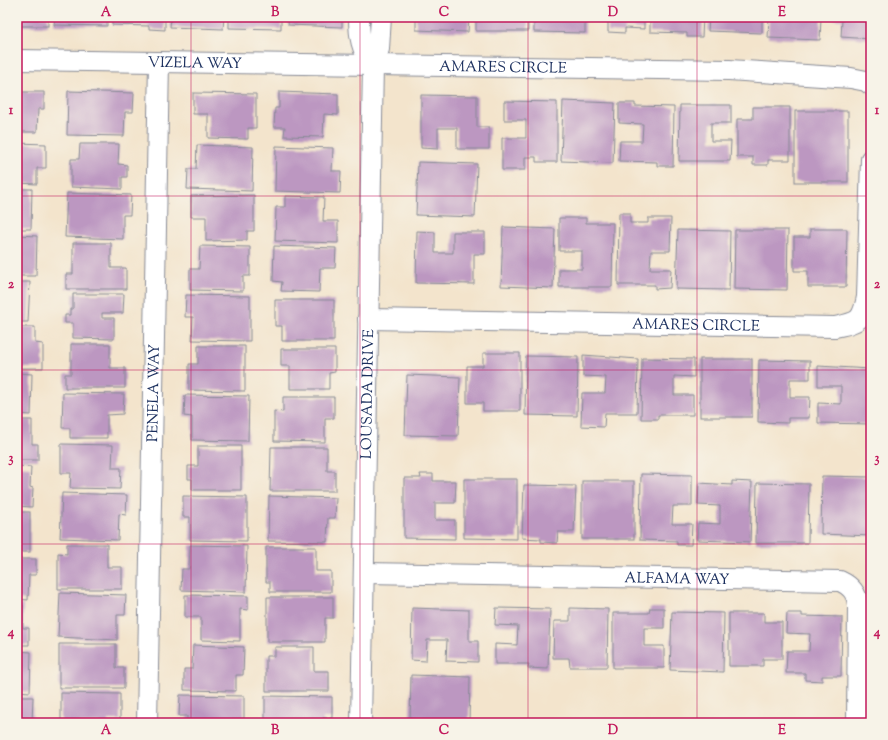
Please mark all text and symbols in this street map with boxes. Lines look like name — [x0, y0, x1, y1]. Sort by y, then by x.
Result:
text: A — [101, 4, 112, 22]
text: B — [271, 4, 280, 22]
text: C — [439, 4, 449, 22]
text: D — [608, 4, 618, 22]
text: E — [778, 4, 786, 22]
street label: VIZELA WAY — [148, 53, 243, 75]
street label: AMARES CIRCLE — [439, 57, 567, 80]
text: 1 — [9, 102, 14, 120]
text: 1 — [875, 102, 880, 120]
text: 2 — [8, 276, 15, 294]
text: 2 — [874, 276, 881, 294]
street label: AMARES CIRCLE — [632, 315, 760, 338]
street label: LOUSADA DRIVE — [357, 329, 380, 459]
street label: PENELA WAY — [143, 343, 166, 442]
text: 3 — [8, 450, 14, 468]
text: 3 — [874, 450, 880, 468]
street label: ALFAMA WAY — [624, 568, 730, 591]
text: 4 — [7, 624, 15, 642]
text: 4 — [873, 624, 881, 642]
text: A — [101, 722, 112, 740]
text: B — [271, 722, 280, 740]
text: C — [439, 722, 449, 740]
text: D — [608, 722, 618, 740]
text: E — [778, 722, 786, 740]

